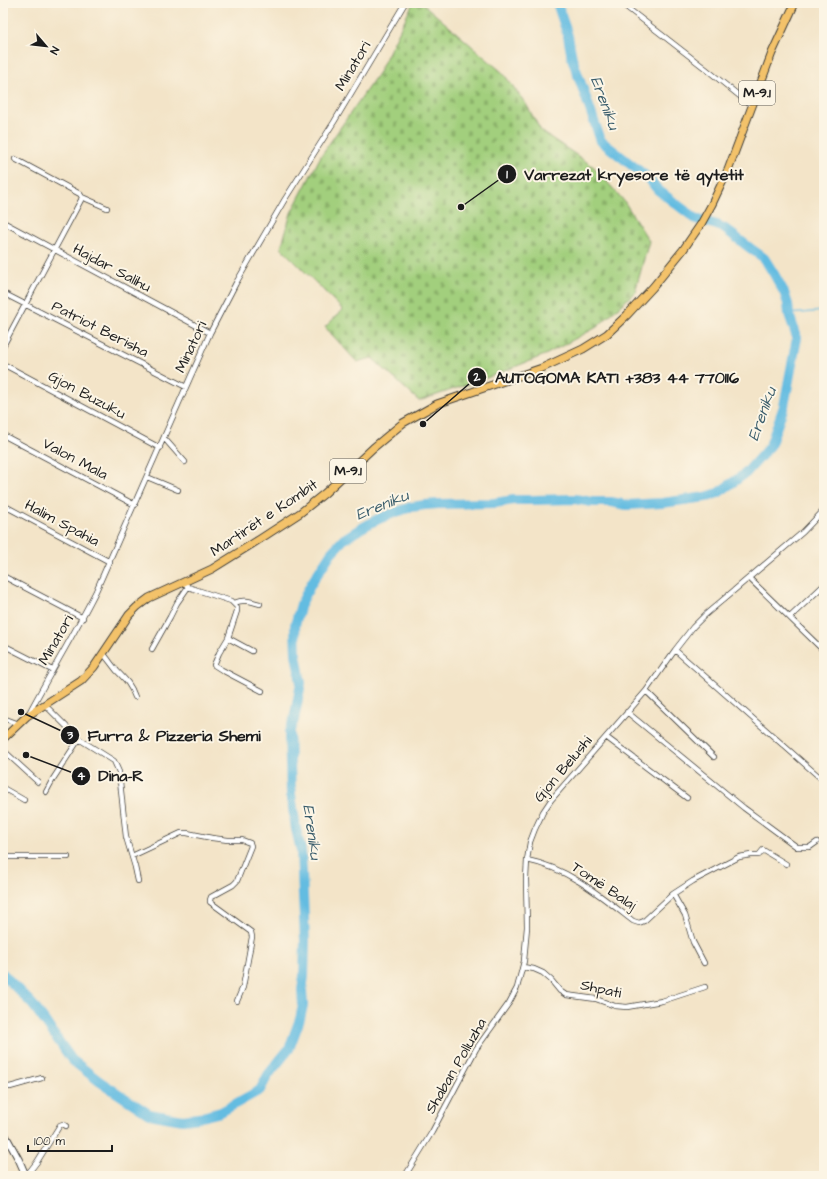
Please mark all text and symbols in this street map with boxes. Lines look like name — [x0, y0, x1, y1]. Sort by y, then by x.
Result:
north arrow — [26, 26, 66, 66]
street label: Minatori — [330, 36, 377, 95]
text: N — [46, 44, 63, 57]
water label: Ereniku — [585, 73, 625, 134]
road number: M-9.1 — [739, 81, 775, 105]
callout: Varrezat kryesore të qytetit — [497, 160, 752, 188]
text: Varrezat kryesore të qytetit — [523, 164, 744, 187]
text: 1 — [506, 166, 508, 183]
street label: Hajdar Salihu — [69, 239, 155, 298]
street label: Patriot Berisha — [48, 296, 152, 363]
street label: Minatori — [170, 317, 212, 376]
callout: AUTOGOMA KATI +383 44 770116 — [467, 363, 747, 391]
street label: Gjon Buzuku — [44, 366, 130, 424]
text: AUTOGOMA KATI +383 44 770116 — [495, 367, 739, 389]
text: 2 — [473, 369, 481, 386]
water label: Ereniku — [742, 383, 782, 444]
street label: Valon Mala — [39, 433, 112, 485]
road number: M-9.1 — [330, 459, 366, 483]
street label: Martirët e Kombit — [206, 474, 322, 562]
water label: Ereniku — [352, 484, 413, 526]
street label: Halim Spahia — [21, 494, 103, 552]
street label: Minatori — [33, 610, 79, 669]
callout: Furra & Pizzeria Shemi — [60, 721, 269, 749]
text: Furra & Pizzeria Shemi — [87, 725, 261, 747]
text: 3 — [66, 727, 74, 744]
street label: Gjon Belushi — [529, 731, 598, 807]
callout: Dina-R — [71, 762, 152, 790]
text: Dina-R — [98, 765, 144, 787]
text: 4 — [77, 768, 86, 785]
water label: Ereniku — [297, 803, 327, 862]
street label: Tomë Balaj — [567, 856, 641, 916]
street label: Shpati — [579, 974, 624, 1004]
street label: Shaban Polluzha — [420, 1014, 492, 1118]
scale bar — [28, 1127, 112, 1153]
text: 100 m — [34, 1133, 65, 1150]

